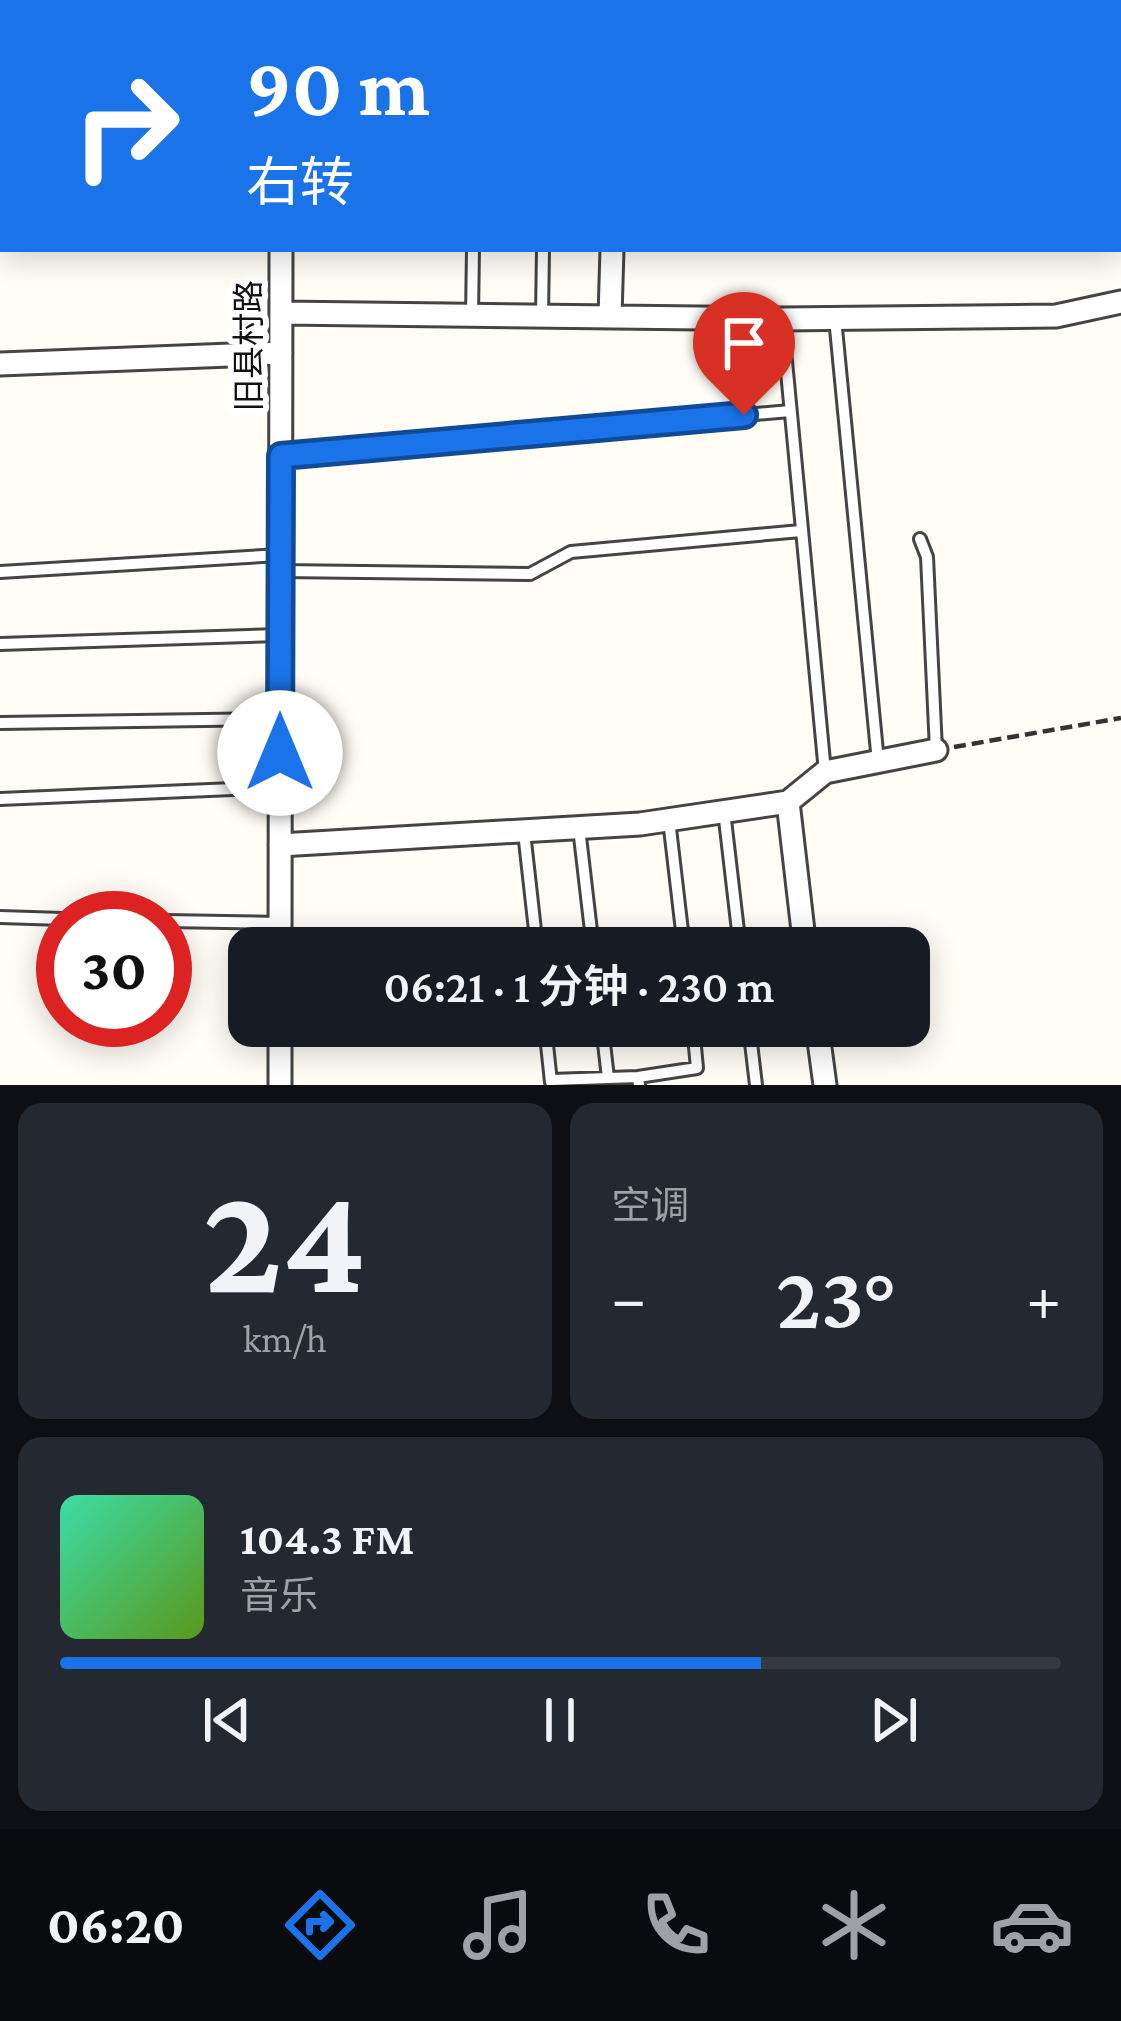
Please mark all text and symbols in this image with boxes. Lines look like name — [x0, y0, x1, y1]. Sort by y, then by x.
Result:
text: 90 m — [246, 40, 430, 133]
icon: right — [48, 48, 204, 204]
text: 右转 — [246, 153, 354, 213]
street label: 旧县村路 — [230, 280, 267, 412]
pin — [693, 292, 795, 415]
icon: arrive — [711, 310, 777, 376]
position arrow — [217, 690, 343, 816]
speed limit sign: 30 — [36, 891, 192, 1047]
text: 06:21 · 1 分钟 · 230 m — [384, 962, 774, 1012]
text: 24 — [203, 1152, 367, 1326]
text: 空调 — [612, 1184, 690, 1227]
text: 23° — [776, 1247, 897, 1347]
text: − — [612, 1261, 646, 1334]
text: + — [1026, 1261, 1061, 1334]
text: km/h — [243, 1317, 327, 1360]
text: 104.3 FM — [240, 1514, 414, 1564]
text: 音乐 — [240, 1574, 318, 1617]
icon: previous — [194, 1687, 260, 1753]
icon: pause — [527, 1687, 593, 1753]
icon: next — [861, 1687, 927, 1753]
icon: directions — [278, 1883, 362, 1967]
icon: music — [456, 1883, 540, 1967]
icon: phone — [634, 1883, 718, 1967]
icon: climate — [812, 1883, 896, 1967]
icon: car — [990, 1883, 1074, 1967]
text: 06:20 — [47, 1895, 185, 1955]

